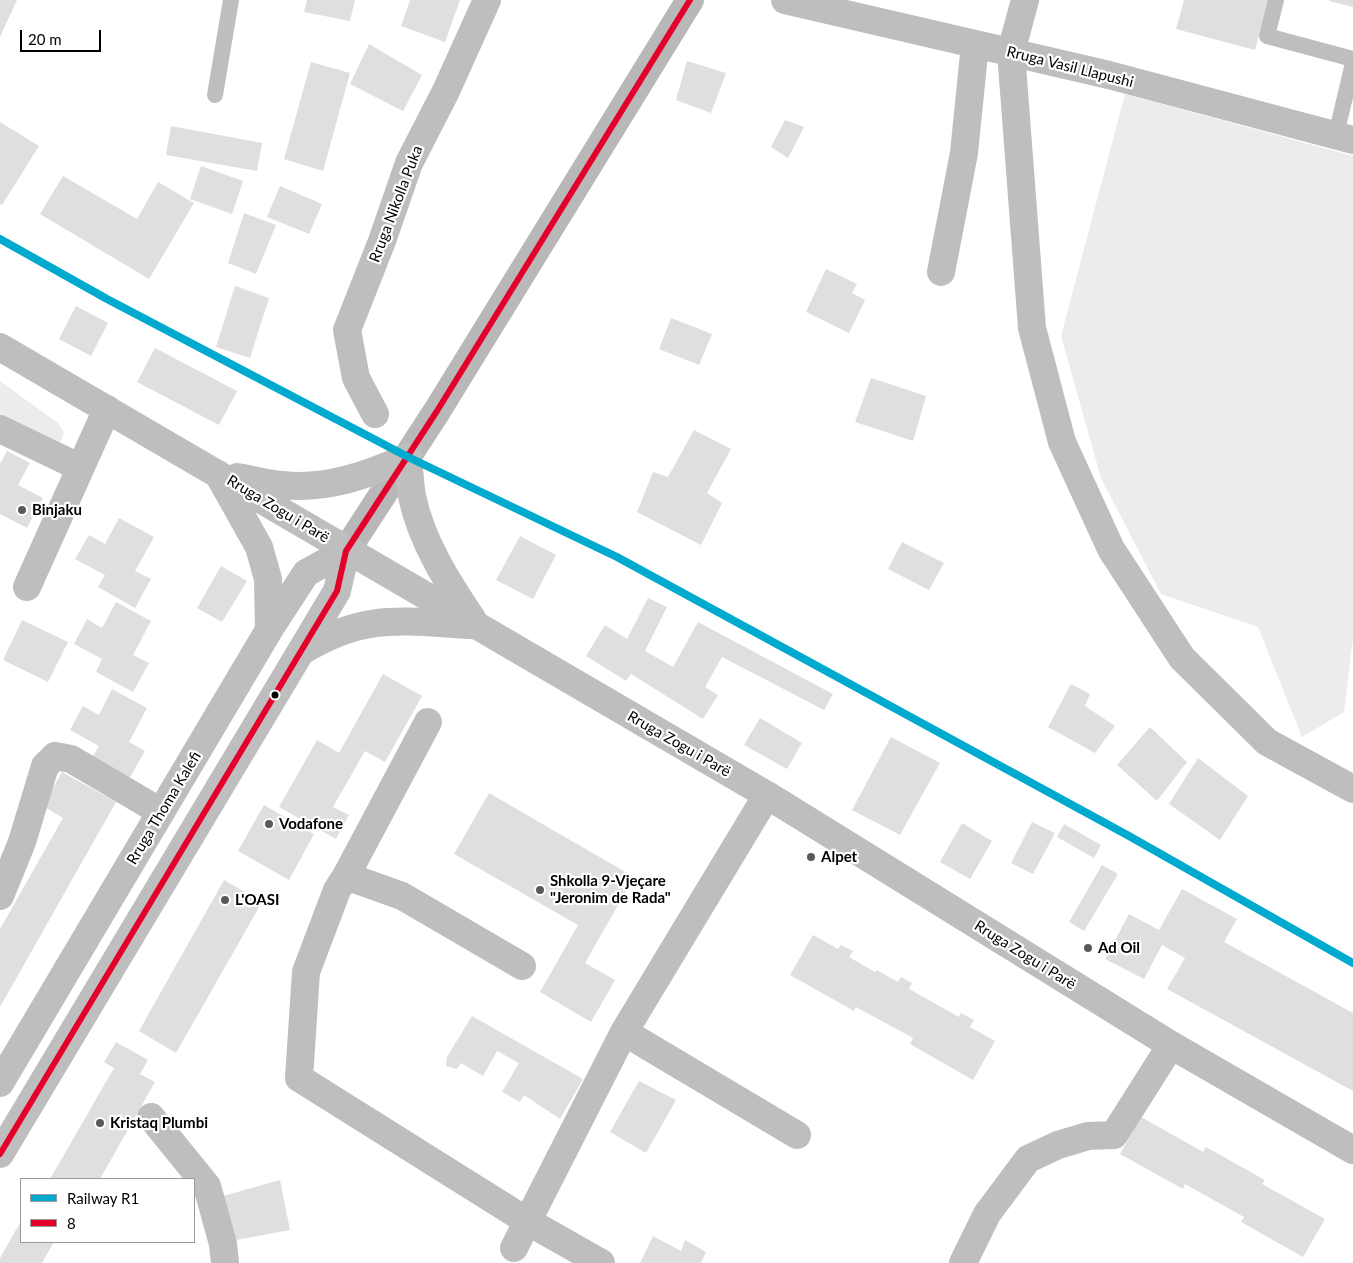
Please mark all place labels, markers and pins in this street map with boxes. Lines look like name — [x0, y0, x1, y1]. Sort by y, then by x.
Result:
place label: Binjaku — [32, 501, 82, 519]
marker: Binjaku — [16, 504, 28, 516]
unlabelled marker — [270, 690, 280, 700]
place label: Vodafone — [279, 815, 343, 833]
marker: Vodafone — [263, 818, 275, 830]
place label: Alpet — [821, 848, 857, 866]
marker: Alpet — [805, 851, 817, 863]
place label: Shkolla 9-Vjeçare "Jeronim de Rada" — [550, 872, 671, 907]
marker: Shkolla 9-Vjeçare "Jeronim de Rada" — [534, 884, 546, 896]
place label: L'OASI — [235, 891, 279, 909]
marker: L'OASI — [219, 894, 231, 906]
place label: Ad Oil — [1098, 939, 1140, 957]
marker: Ad Oil — [1082, 942, 1094, 954]
place label: Kristaq Plumbi — [110, 1114, 208, 1132]
marker: Kristaq Plumbi — [94, 1117, 106, 1129]

